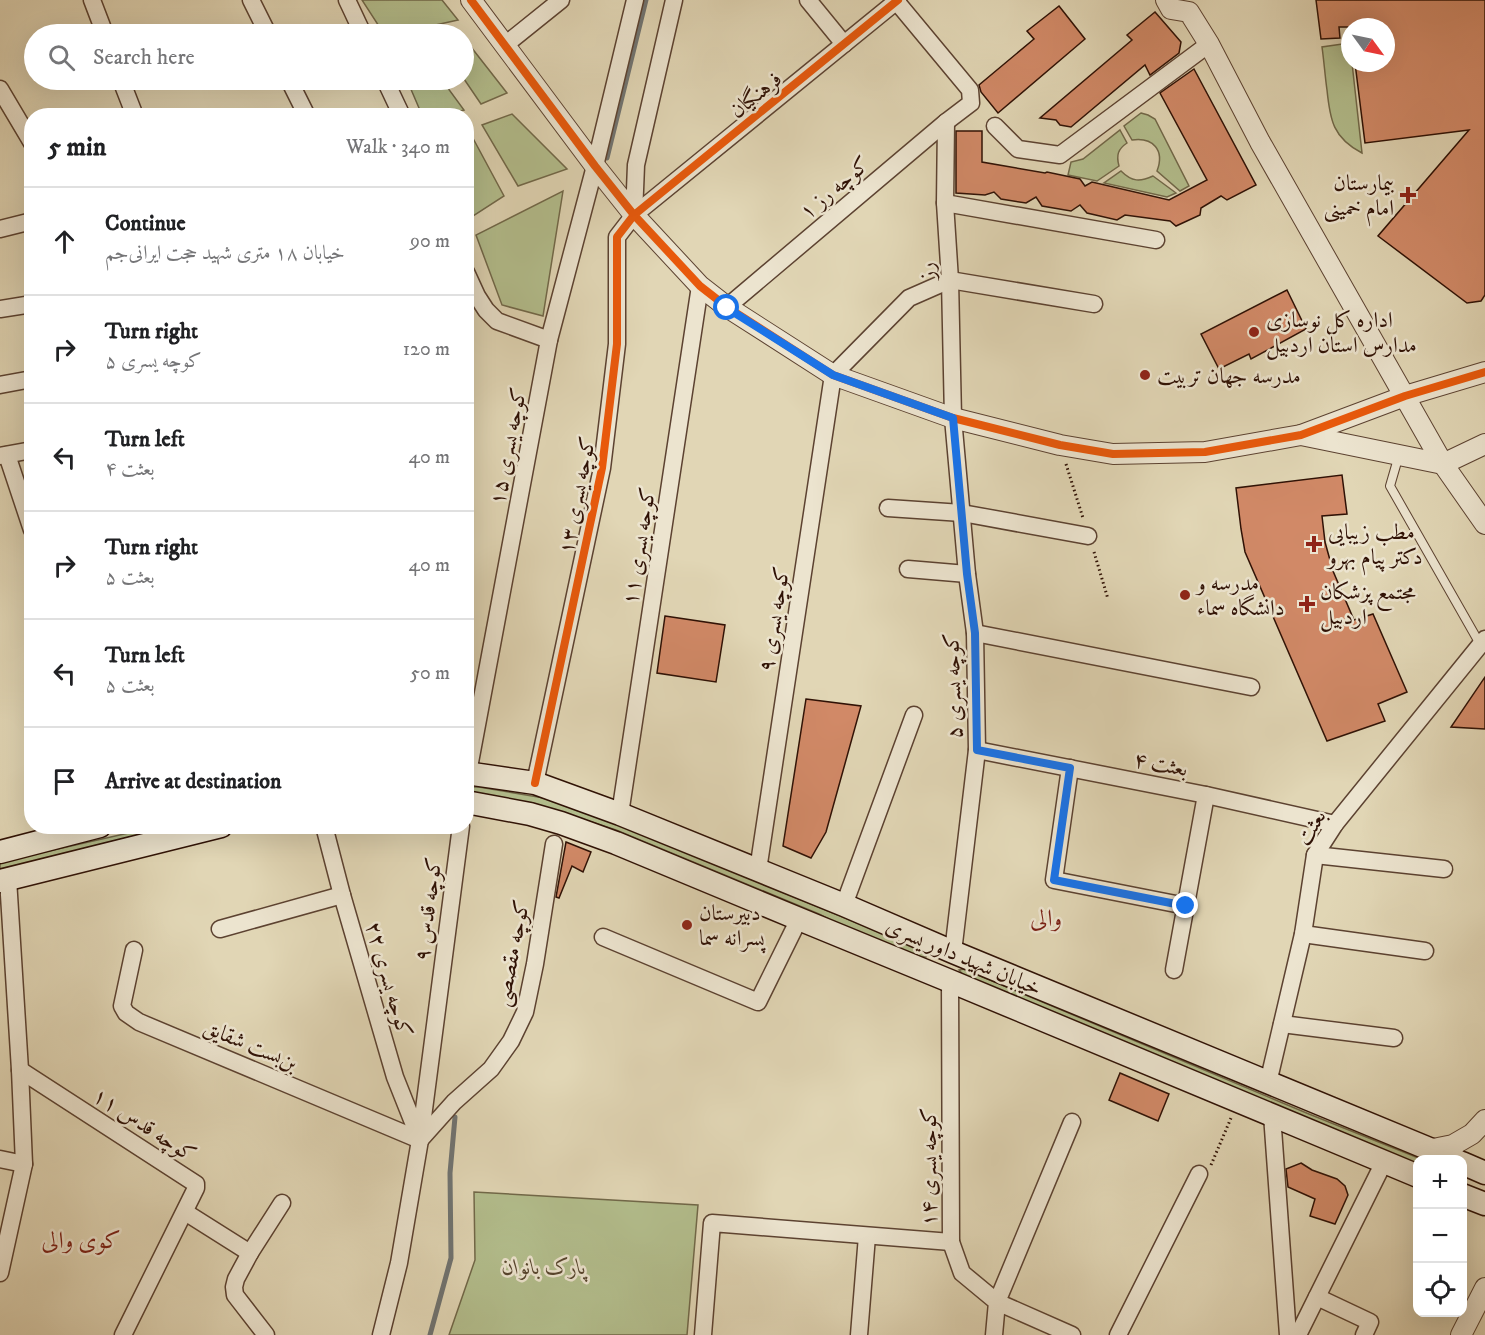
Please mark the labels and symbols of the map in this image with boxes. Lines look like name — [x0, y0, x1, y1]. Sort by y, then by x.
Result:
north arrow — [1341, 18, 1395, 72]
street label: فرهنگیان — [724, 66, 788, 125]
street label: کوچه رز ۱ — [794, 151, 876, 226]
place label: بیمارستان امام خمینی — [1324, 170, 1394, 227]
marker: بیمارستان امام خمینی — [1399, 186, 1417, 204]
street label: رز — [914, 261, 942, 282]
route start — [713, 294, 739, 320]
place label: اداره کل نوسازی مدارس استان اردبیل — [1266, 307, 1417, 360]
marker: اداره کل نوسازی مدارس استان اردبیل — [1247, 325, 1261, 339]
place label: مدرسه جهان تربیت — [1157, 363, 1301, 390]
marker: مدرسه جهان تربیت — [1138, 368, 1152, 382]
street label: کوچه یسری ۱۵ — [484, 385, 534, 508]
street label: کوچه یسری ۱۳ — [553, 434, 603, 557]
street label: کوچه یسری ۱۱ — [617, 485, 663, 607]
place label: مطب زیبایی دکتر پیام بهرو — [1326, 519, 1423, 576]
marker: مطب زیبایی دکتر پیام بهرو — [1305, 535, 1323, 553]
street label: کوچه یسری ۹ — [753, 565, 797, 674]
place label: مدرسه و دانشگاه سماء — [1195, 570, 1285, 622]
place label: مجتمع پزشکان اردبیل — [1320, 579, 1416, 632]
marker: مدرسه و دانشگاه سماء — [1178, 588, 1192, 602]
marker: مجتمع پزشکان اردبیل — [1298, 595, 1316, 613]
street label: کوچه یسری ۵ — [938, 632, 970, 740]
street label: بعثت ۴ — [1131, 746, 1190, 783]
street label: بعثت — [1290, 805, 1332, 851]
street label: کوچه قدس ۹ — [409, 856, 449, 963]
route end — [1172, 892, 1198, 918]
street label: کوچه مقصصی — [489, 897, 537, 1009]
place label: دبیرستان پسرانه سما — [699, 900, 766, 954]
district label: والی — [1030, 904, 1062, 934]
street label: خیابان شهید داور یسری — [881, 912, 1045, 1002]
street label: کوچه یسری ۲۲ — [358, 918, 418, 1041]
marker: دبیرستان پسرانه سما — [680, 918, 694, 932]
street label: بن‌بست شقایق — [199, 1013, 302, 1077]
street label: کوچه قدس ۱۱ — [87, 1082, 201, 1169]
street label: کوچه یسری ۱۴ — [916, 1107, 944, 1227]
district label: کوی والی — [41, 1226, 121, 1256]
park label: پارک بانوان — [502, 1254, 588, 1283]

